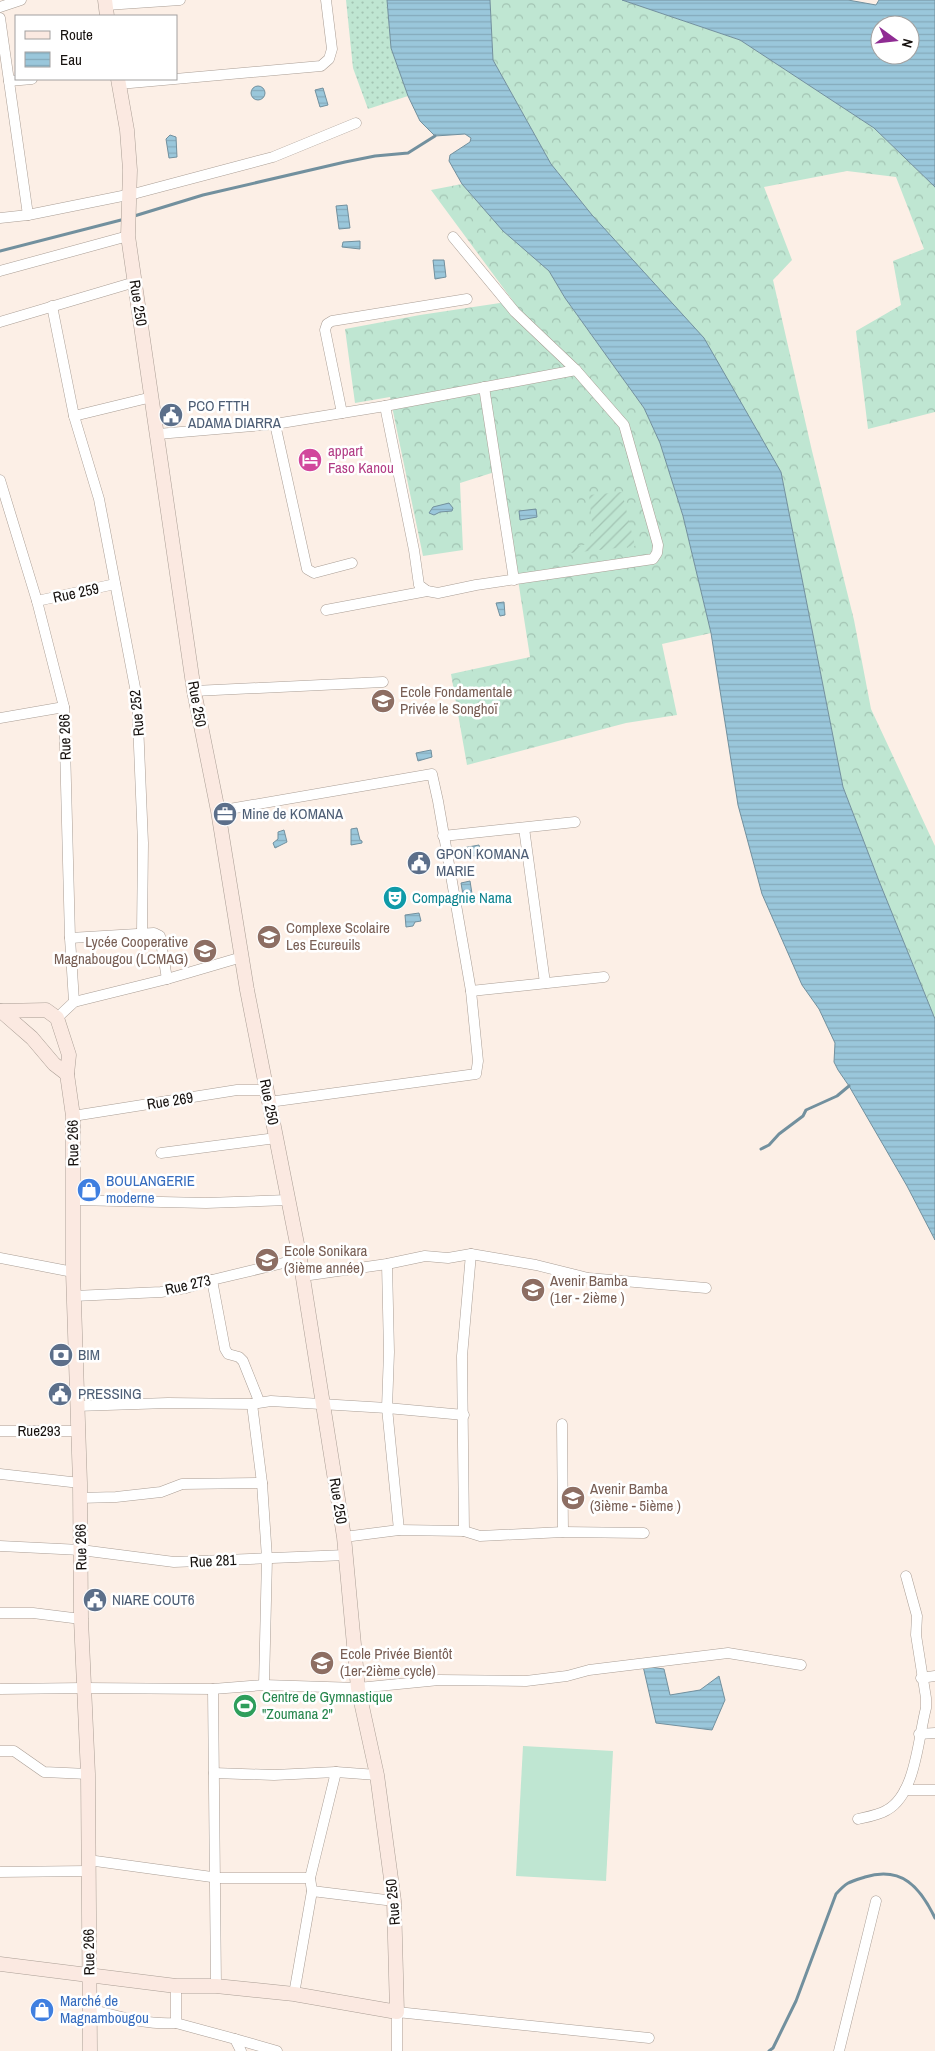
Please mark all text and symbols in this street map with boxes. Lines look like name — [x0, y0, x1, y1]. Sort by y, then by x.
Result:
legend — [15, 15, 178, 80]
north arrow — [870, 15, 920, 65]
text: Route — [60, 24, 93, 45]
text: N — [898, 37, 917, 50]
text: Eau — [60, 49, 82, 70]
street label: Rue 250 — [124, 278, 153, 328]
place label: PCO FTTH ADAMA DIARRA — [187, 395, 282, 433]
public building icon: PCO FTTH ADAMA DIARRA — [158, 402, 184, 428]
place label: appart Faso Kanou — [328, 440, 394, 478]
hotel icon: appart Faso Kanou — [297, 447, 323, 473]
street label: Rue 259 — [51, 577, 101, 608]
street label: Rue 250 — [183, 679, 212, 729]
place label: Ecole Fondamentale Privée le Songhoï — [400, 681, 512, 719]
school or university icon: Ecole Fondamentale Privée le Songhoï — [370, 688, 396, 714]
street label: Rue 252 — [124, 689, 149, 737]
street label: Rue 266 — [53, 713, 76, 761]
office icon: Mine de KOMANA — [212, 801, 238, 827]
place label: Mine de KOMANA — [242, 803, 344, 824]
place label: GPON KOMANA MARIE — [436, 843, 530, 881]
public building icon: GPON KOMANA MARIE — [406, 850, 432, 876]
theatre icon: Compagnie Nama — [382, 885, 408, 911]
place label: Compagnie Nama — [412, 887, 512, 908]
place label: Complexe Scolaire Les Ecureuils — [286, 917, 390, 955]
school or university icon: Complexe Scolaire Les Ecureuils — [256, 924, 282, 950]
place label: Lycée Cooperative Magnabougou (LCMAG) — [54, 931, 188, 969]
school or university icon: Lycée Cooperative Magnabougou (LCMAG) — [192, 938, 218, 964]
street label: Rue 250 — [255, 1077, 284, 1127]
street label: Rue 269 — [145, 1086, 195, 1115]
street label: Rue 266 — [62, 1119, 83, 1166]
place label: BOULANGERIE moderne — [106, 1170, 195, 1208]
shop icon: BOULANGERIE moderne — [76, 1177, 102, 1203]
place label: Ecole Sonikara (3ième année) — [284, 1240, 368, 1278]
school or university icon: Ecole Sonikara (3ième année) — [254, 1247, 280, 1273]
street label: Rue 273 — [163, 1269, 213, 1300]
place label: Avenir Bamba (1er - 2ième ) — [549, 1270, 628, 1308]
school or university icon: Avenir Bamba (1er - 2ième ) — [520, 1277, 546, 1303]
bank icon: BIM — [48, 1342, 74, 1368]
place label: BIM — [78, 1344, 100, 1365]
public building icon: PRESSING — [47, 1381, 73, 1407]
place label: PRESSING — [78, 1383, 142, 1404]
street label: Rue293 — [17, 1420, 61, 1441]
street label: Rue 250 — [324, 1476, 353, 1526]
place label: Avenir Bamba (3ième - 5ième ) — [589, 1478, 681, 1516]
school or university icon: Avenir Bamba (3ième - 5ième ) — [560, 1485, 586, 1511]
street label: Rue 266 — [70, 1523, 91, 1570]
street label: Rue 281 — [189, 1549, 237, 1572]
public building icon: NIARE COUT6 — [82, 1587, 108, 1613]
place label: NIARE COUT6 — [112, 1589, 195, 1610]
place label: Ecole Privée Bientôt (1er-2ième cycle) — [340, 1643, 453, 1681]
school or university icon: Ecole Privée Bientôt (1er-2ième cycle) — [309, 1650, 335, 1676]
place label: Centre de Gymnastique "Zoumana 2" — [262, 1686, 393, 1724]
sports icon: Centre de Gymnastique "Zoumana 2" — [232, 1693, 258, 1719]
street label: Rue 250 — [380, 1878, 405, 1926]
street label: Rue 266 — [78, 1928, 99, 1975]
place label: Marché de Magnambougou — [60, 1990, 149, 2028]
shop icon: Marché de Magnambougou — [29, 1997, 55, 2023]

